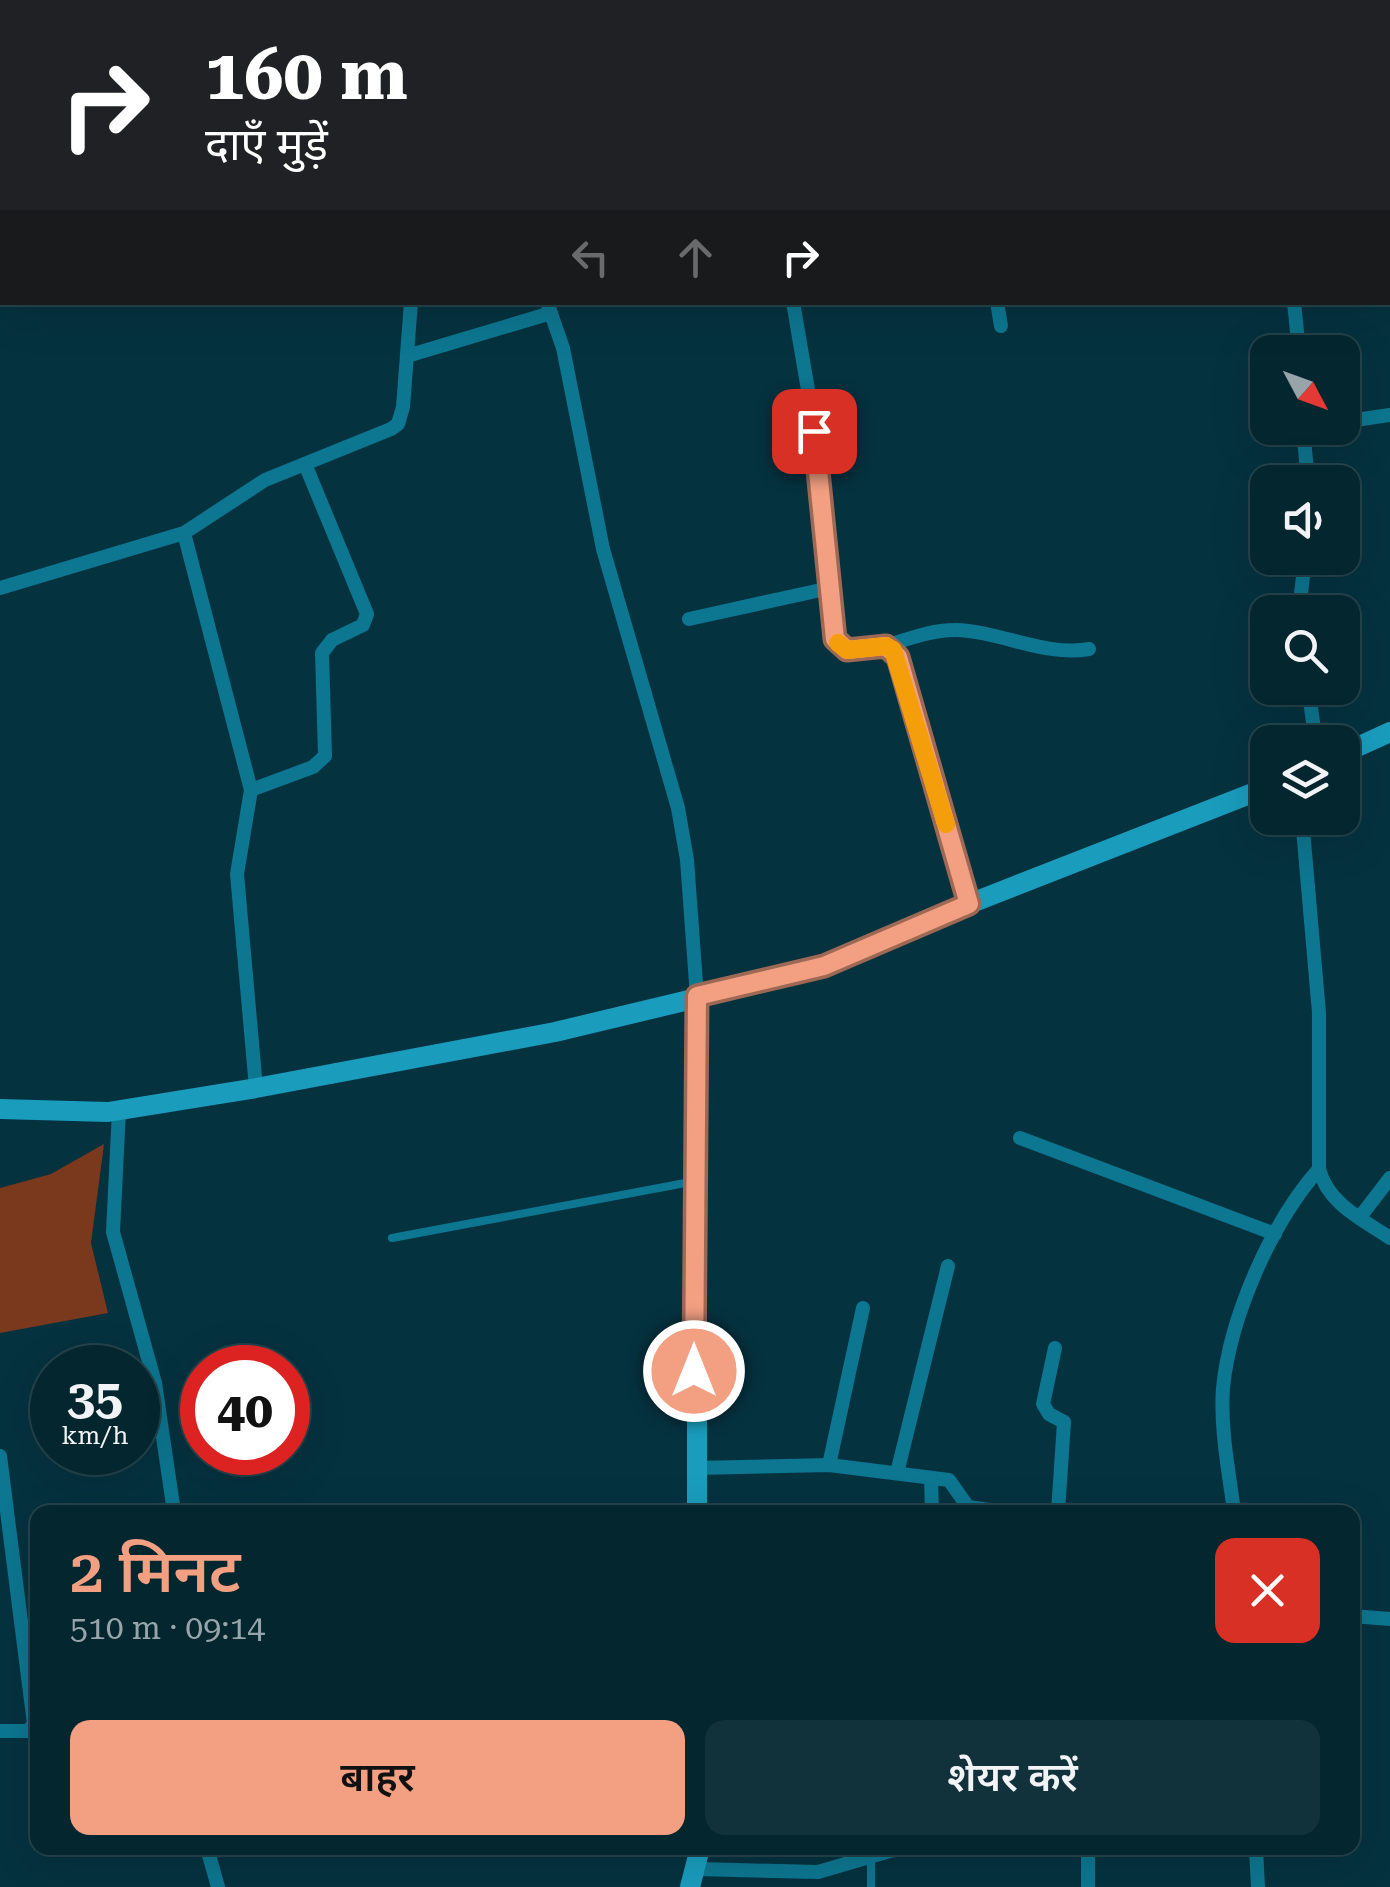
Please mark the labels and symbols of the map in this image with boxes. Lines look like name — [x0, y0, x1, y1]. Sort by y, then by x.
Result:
north arrow — [1250, 335, 1360, 445]
pin — [772, 389, 857, 474]
position arrow — [642, 1319, 746, 1423]
speed limit sign: 40 — [180, 1345, 310, 1475]

